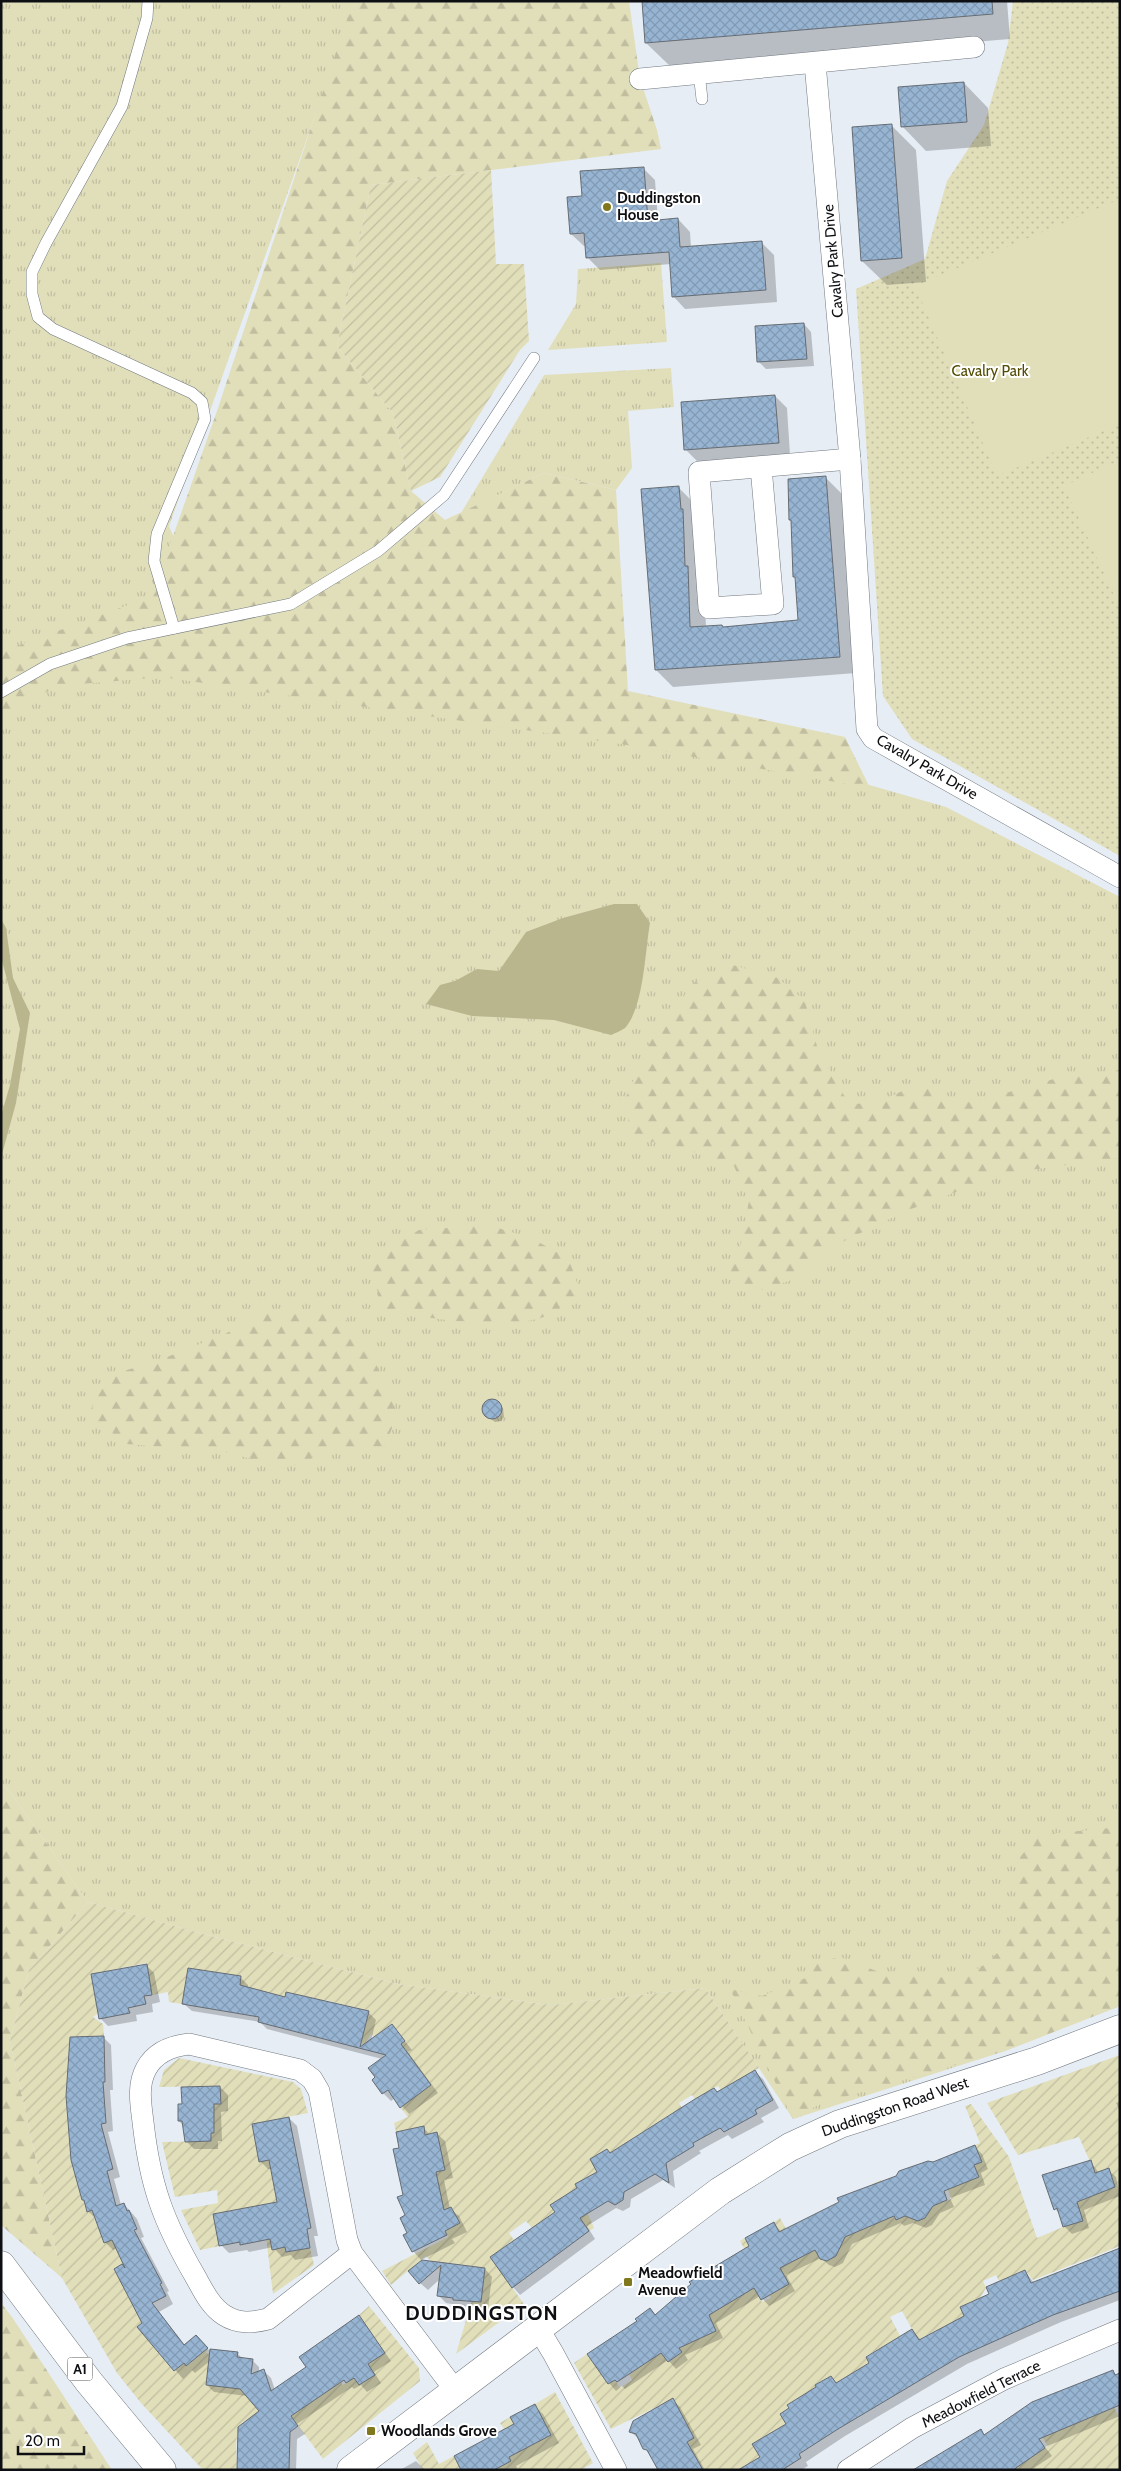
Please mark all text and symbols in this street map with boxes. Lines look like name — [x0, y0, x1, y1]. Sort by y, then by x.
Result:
place label: Duddingston House — [617, 189, 701, 224]
marker: Duddingston House — [601, 201, 613, 213]
street label: Cavalry Park Drive — [819, 203, 847, 319]
park label: Cavalry Park — [952, 362, 1029, 380]
street label: Cavalry Park Drive — [873, 731, 981, 803]
street label: Duddingston Road West — [819, 2073, 971, 2141]
place label: Meadowfield Avenue — [638, 2264, 722, 2299]
marker: Meadowfield Avenue — [622, 2276, 634, 2288]
district label: DUDDINGSTON — [405, 2301, 559, 2325]
street label: Meadowfield Terrace — [919, 2356, 1044, 2432]
road number: A1 — [68, 2358, 92, 2380]
place label: Woodlands Grove — [381, 2422, 497, 2440]
scale bar — [18, 2424, 84, 2456]
marker: Woodlands Grove — [365, 2425, 377, 2437]
text: 20 m — [25, 2432, 60, 2450]

